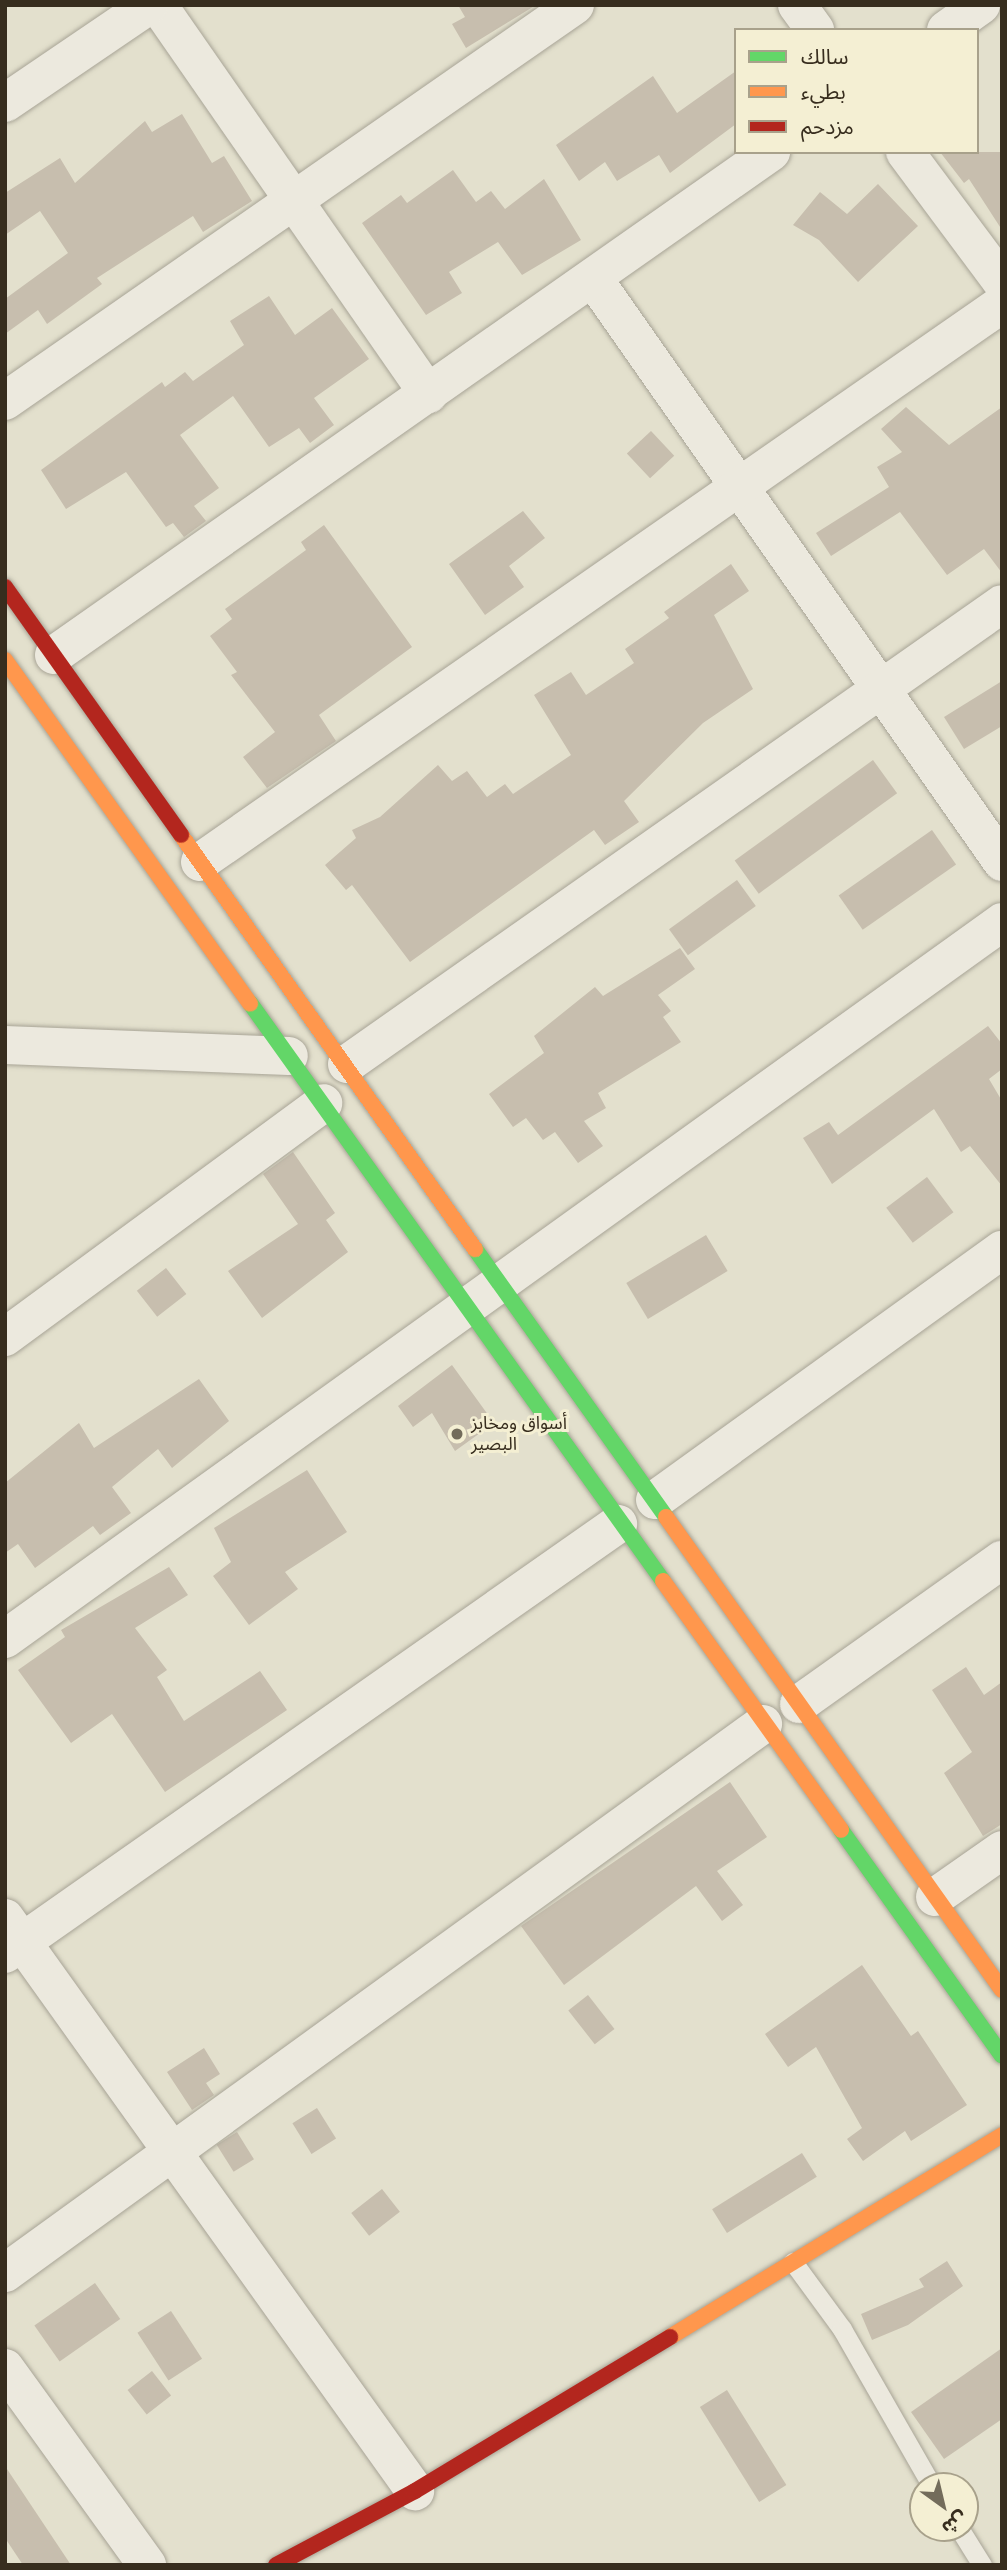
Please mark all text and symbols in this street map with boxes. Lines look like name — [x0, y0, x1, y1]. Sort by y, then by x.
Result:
legend — [734, 28, 979, 154]
text: سالك — [801, 35, 848, 79]
text: بطيء — [801, 70, 846, 114]
text: مزدحم — [801, 105, 854, 149]
place label: أسواق ومخابز البصير — [471, 1413, 567, 1456]
marker: أسواق ومخابز البصير — [449, 1426, 465, 1442]
north arrow — [909, 2472, 979, 2542]
text: ش — [933, 2499, 977, 2547]

